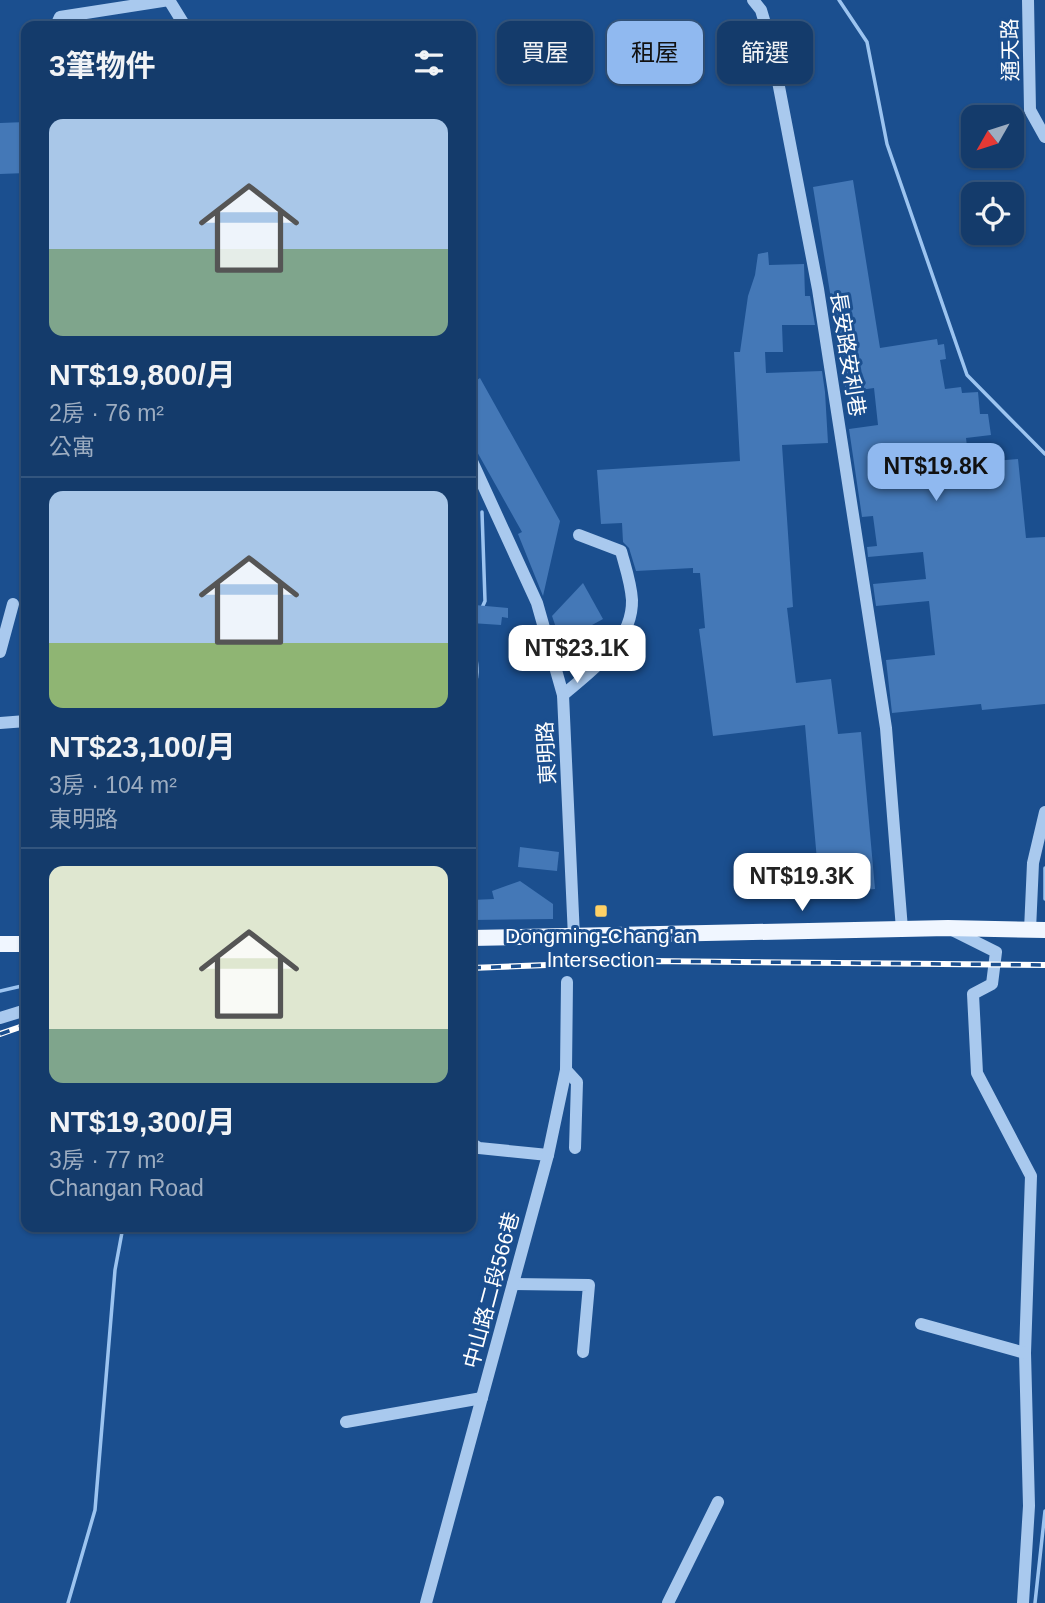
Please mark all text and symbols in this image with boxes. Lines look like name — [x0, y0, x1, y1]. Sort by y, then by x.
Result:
street label: 通天路 — [998, 18, 1022, 82]
chip: 買屋 — [497, 21, 593, 84]
chip: 租屋 — [607, 21, 703, 84]
chip: 篩選 — [717, 21, 813, 84]
icon: filters — [410, 44, 448, 82]
text: 3筆物件 — [49, 49, 156, 82]
north arrow — [961, 105, 1024, 168]
map controls — [961, 105, 1024, 245]
icon: home — [186, 165, 312, 291]
button: locate — [961, 182, 1024, 245]
street label: 長安路安利巷 — [827, 290, 869, 418]
text: NT$19,800/月 — [49, 358, 236, 391]
text: 2房 · 76 m² — [49, 400, 164, 426]
text: 公寓 — [49, 434, 95, 460]
pin: NT$19.8K — [864, 444, 1008, 503]
text: NT$19.8K — [884, 453, 988, 479]
icon: home — [186, 537, 312, 663]
pin: NT$23.1K — [505, 626, 649, 685]
text: NT$23.1K — [525, 635, 629, 661]
street label: 東明路 — [533, 721, 559, 785]
text: NT$23,100/月 — [49, 730, 236, 763]
text: 3房 · 104 m² — [49, 772, 177, 798]
text: 東明路 — [49, 806, 118, 832]
pin: NT$19.3K — [730, 853, 874, 913]
text: NT$19.3K — [750, 863, 854, 889]
marker: Dongming-Chang'an lntersection — [593, 903, 609, 919]
icon: home — [186, 911, 312, 1037]
place label: Dongming-Chang'an lntersection — [505, 924, 697, 971]
text: NT$19,300/月 — [49, 1105, 236, 1138]
text: 3房 · 77 m² — [49, 1147, 164, 1173]
text: Changan Road — [49, 1175, 204, 1201]
street label: 中山路二段566巷 — [459, 1209, 523, 1371]

